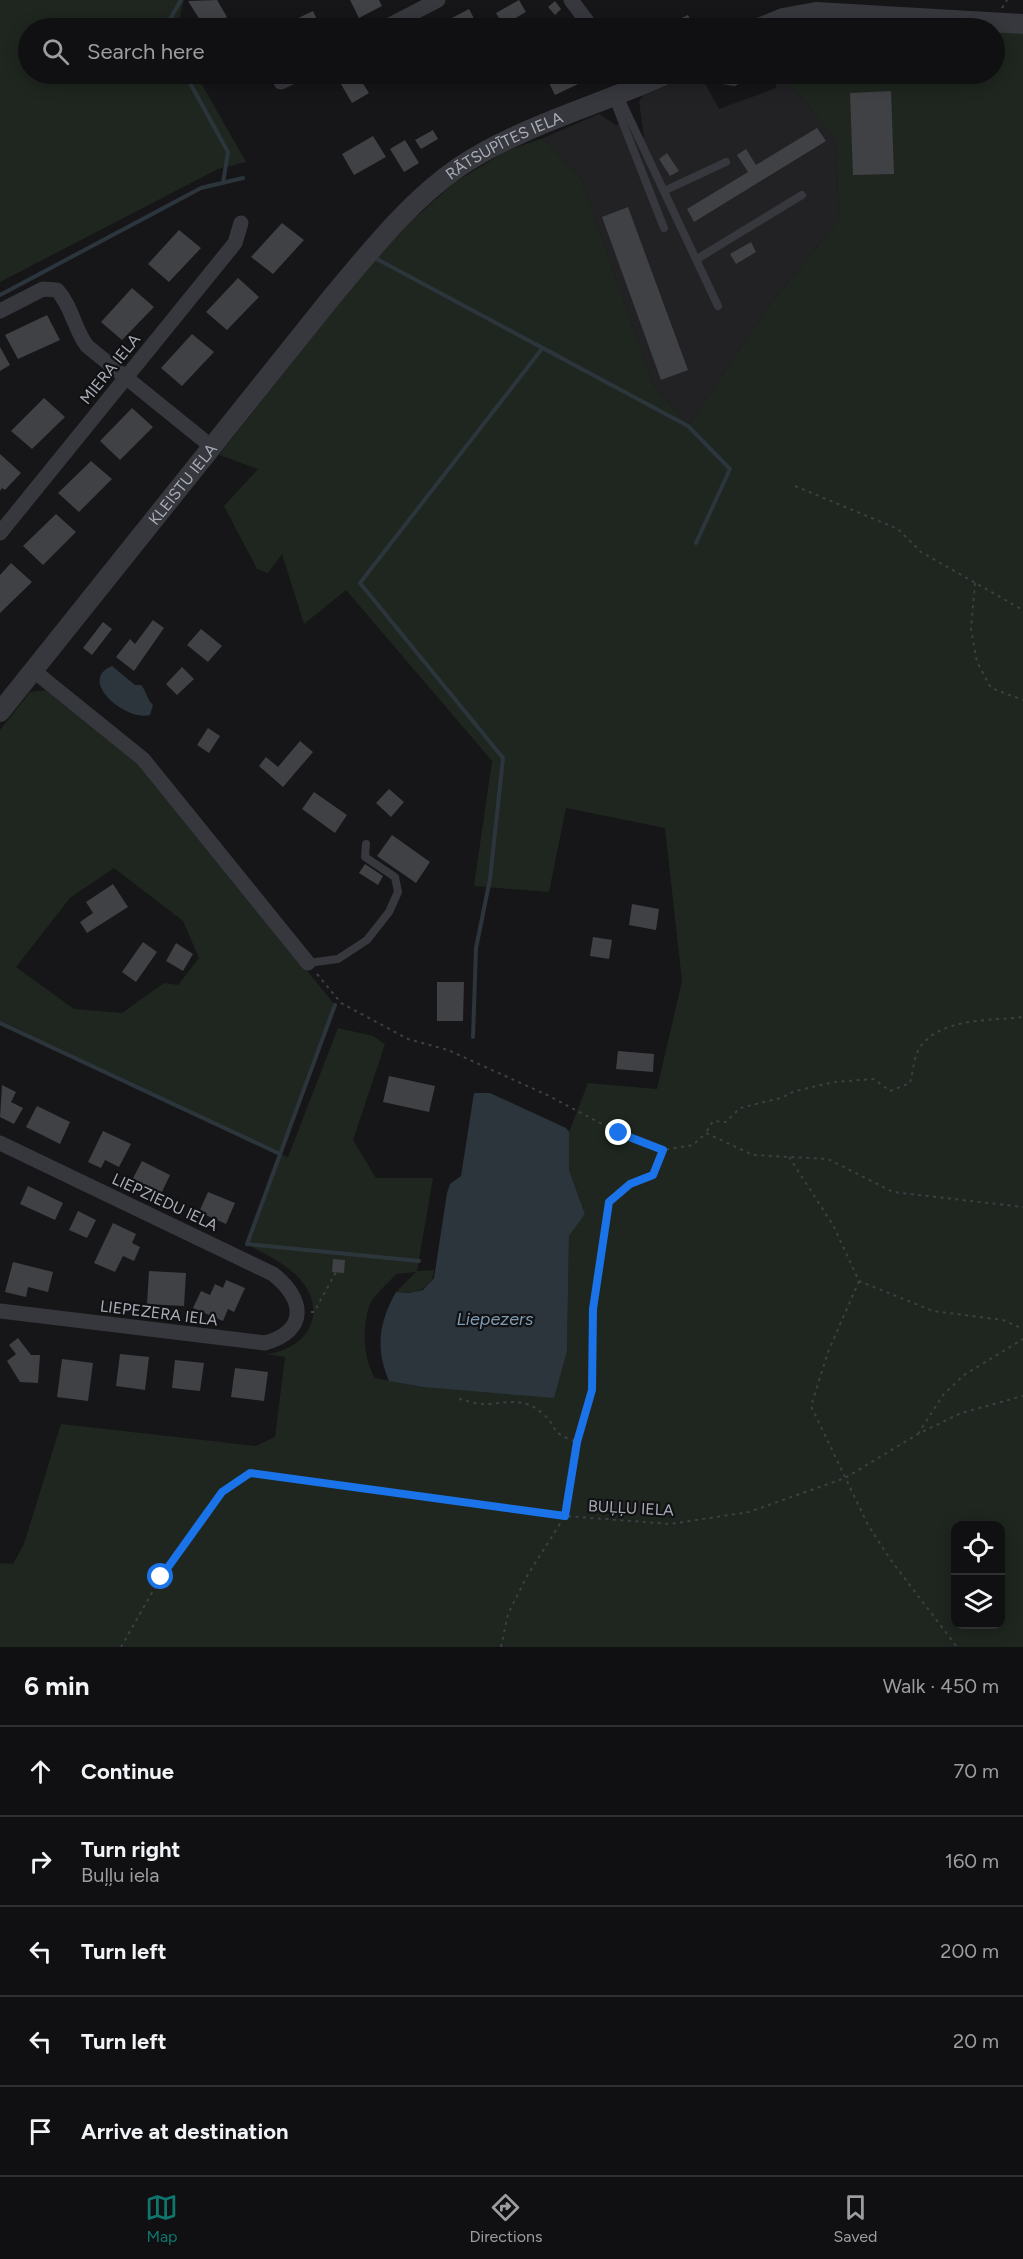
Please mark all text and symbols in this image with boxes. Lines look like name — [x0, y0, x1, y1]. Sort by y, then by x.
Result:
search box — [18, 18, 1005, 84]
icon: search — [39, 35, 72, 68]
text: Search here — [87, 38, 205, 65]
street label: RĀTSUPĪTES IELA — [442, 107, 566, 183]
street label: MIERA IELA — [76, 330, 144, 408]
street label: KLEISTU IELA — [144, 439, 221, 528]
route end — [605, 1119, 631, 1145]
street label: LIEPZIEDU IELA — [109, 1169, 221, 1235]
street label: LIEPEZERA IELA — [99, 1296, 219, 1330]
water label: Liepezers — [456, 1308, 534, 1330]
street label: BUĻĻU IELA — [588, 1496, 675, 1520]
map controls — [951, 1521, 1005, 1629]
button: locate — [951, 1521, 1005, 1575]
route start — [147, 1563, 173, 1589]
button: layers — [951, 1575, 1005, 1629]
text: 6 min — [24, 1670, 90, 1702]
text: Walk · 450 m — [883, 1674, 999, 1698]
icon: ahead — [24, 1755, 57, 1788]
text: Continue — [81, 1758, 174, 1785]
text: 70 m — [953, 1759, 999, 1783]
text: Turn right — [81, 1836, 180, 1863]
icon: right — [24, 1845, 57, 1878]
text: 160 m — [945, 1849, 999, 1873]
text: Buļļu iela — [81, 1863, 159, 1887]
icon: left — [24, 1935, 57, 1968]
text: Turn left — [81, 1938, 167, 1965]
text: 200 m — [940, 1939, 999, 1963]
icon: left — [24, 2025, 57, 2058]
text: Turn left — [81, 2028, 167, 2055]
text: 20 m — [953, 2029, 999, 2053]
icon: arrive — [24, 2115, 57, 2148]
text: Arrive at destination — [81, 2118, 289, 2145]
tab: Map — [145, 2191, 178, 2246]
tab: Directions — [469, 2191, 542, 2246]
tab: Saved — [833, 2191, 878, 2246]

